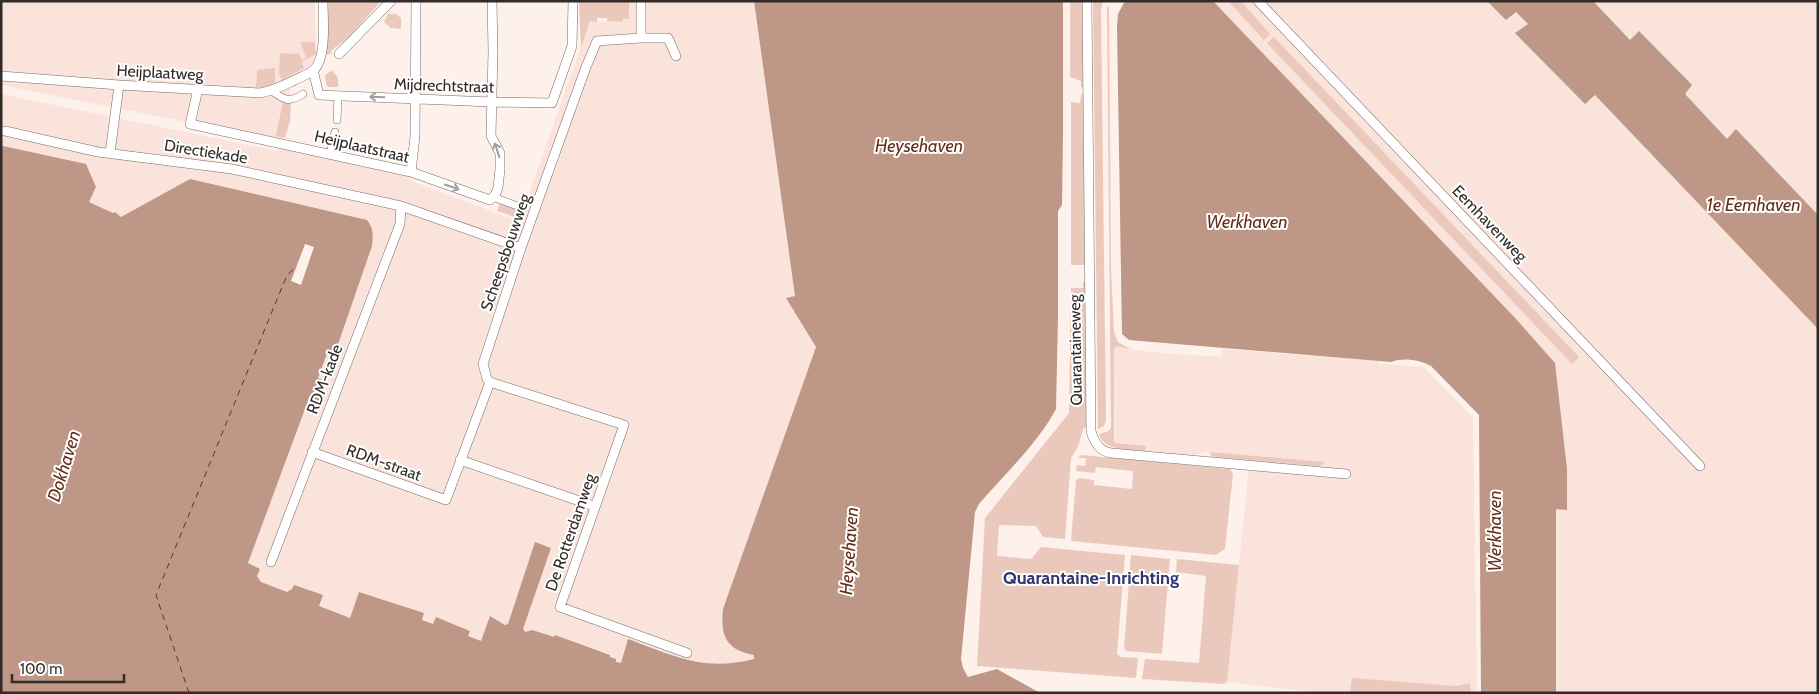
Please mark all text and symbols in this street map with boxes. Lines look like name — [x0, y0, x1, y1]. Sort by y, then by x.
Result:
street label: Heijplaatweg — [116, 61, 205, 84]
street label: Mijdrechtstraat — [394, 74, 495, 97]
one-way arrow — [369, 92, 386, 102]
street label: Heijplaatstraat — [313, 126, 412, 167]
water label: Heysehaven — [875, 135, 963, 157]
street label: Directiekade — [163, 136, 249, 167]
one-way arrow — [492, 143, 501, 159]
street label: Eemhavenweg — [1448, 181, 1532, 266]
one-way arrow — [444, 183, 459, 192]
street label: Scheepsbouwweg — [477, 190, 535, 313]
water label: 1e Eemhaven — [1707, 194, 1801, 216]
water label: Werkhaven — [1207, 211, 1287, 233]
street label: Quarantaineweg — [1065, 293, 1086, 406]
street label: RDM-kade — [303, 342, 346, 417]
water label: Dokhaven — [43, 428, 85, 504]
street label: RDM-straat — [344, 440, 425, 485]
street label: De Rotterdamweg — [541, 470, 600, 594]
water label: Werkhaven — [1484, 491, 1506, 571]
water label: Heysehaven — [835, 506, 863, 596]
district label: Quarantaine-Inrichting — [1003, 567, 1179, 589]
scale bar — [12, 652, 125, 684]
text: 100 m — [20, 660, 62, 678]

